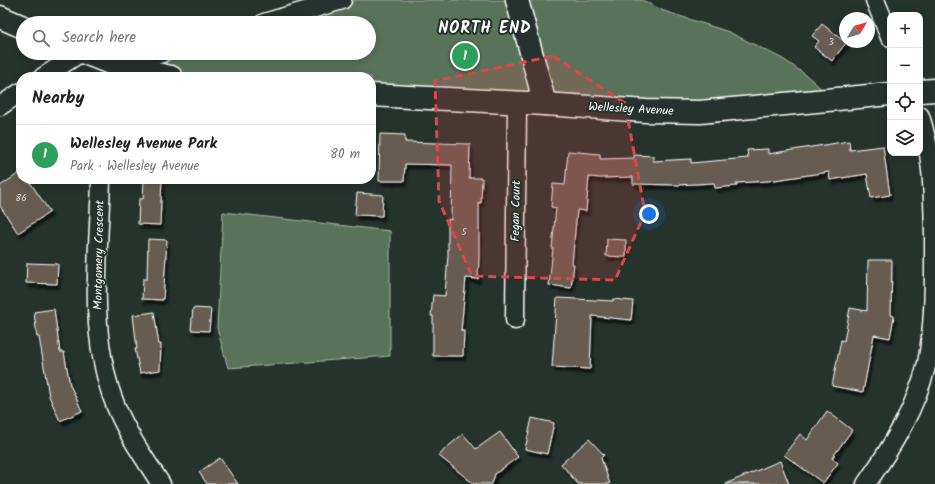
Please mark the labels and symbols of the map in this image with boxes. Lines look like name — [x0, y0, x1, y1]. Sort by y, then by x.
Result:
north arrow — [839, 12, 875, 48]
district label: NORTH END — [438, 16, 532, 41]
house number: 3 — [828, 34, 834, 50]
pin: 1 — [452, 41, 478, 71]
street label: Wellesley Avenue — [588, 97, 675, 121]
street label: Fegan Court — [506, 180, 526, 242]
house number: 86 — [15, 190, 27, 206]
street label: Montgomery Crescent — [89, 200, 109, 310]
your location — [639, 204, 659, 224]
house number: 5 — [461, 224, 467, 240]

